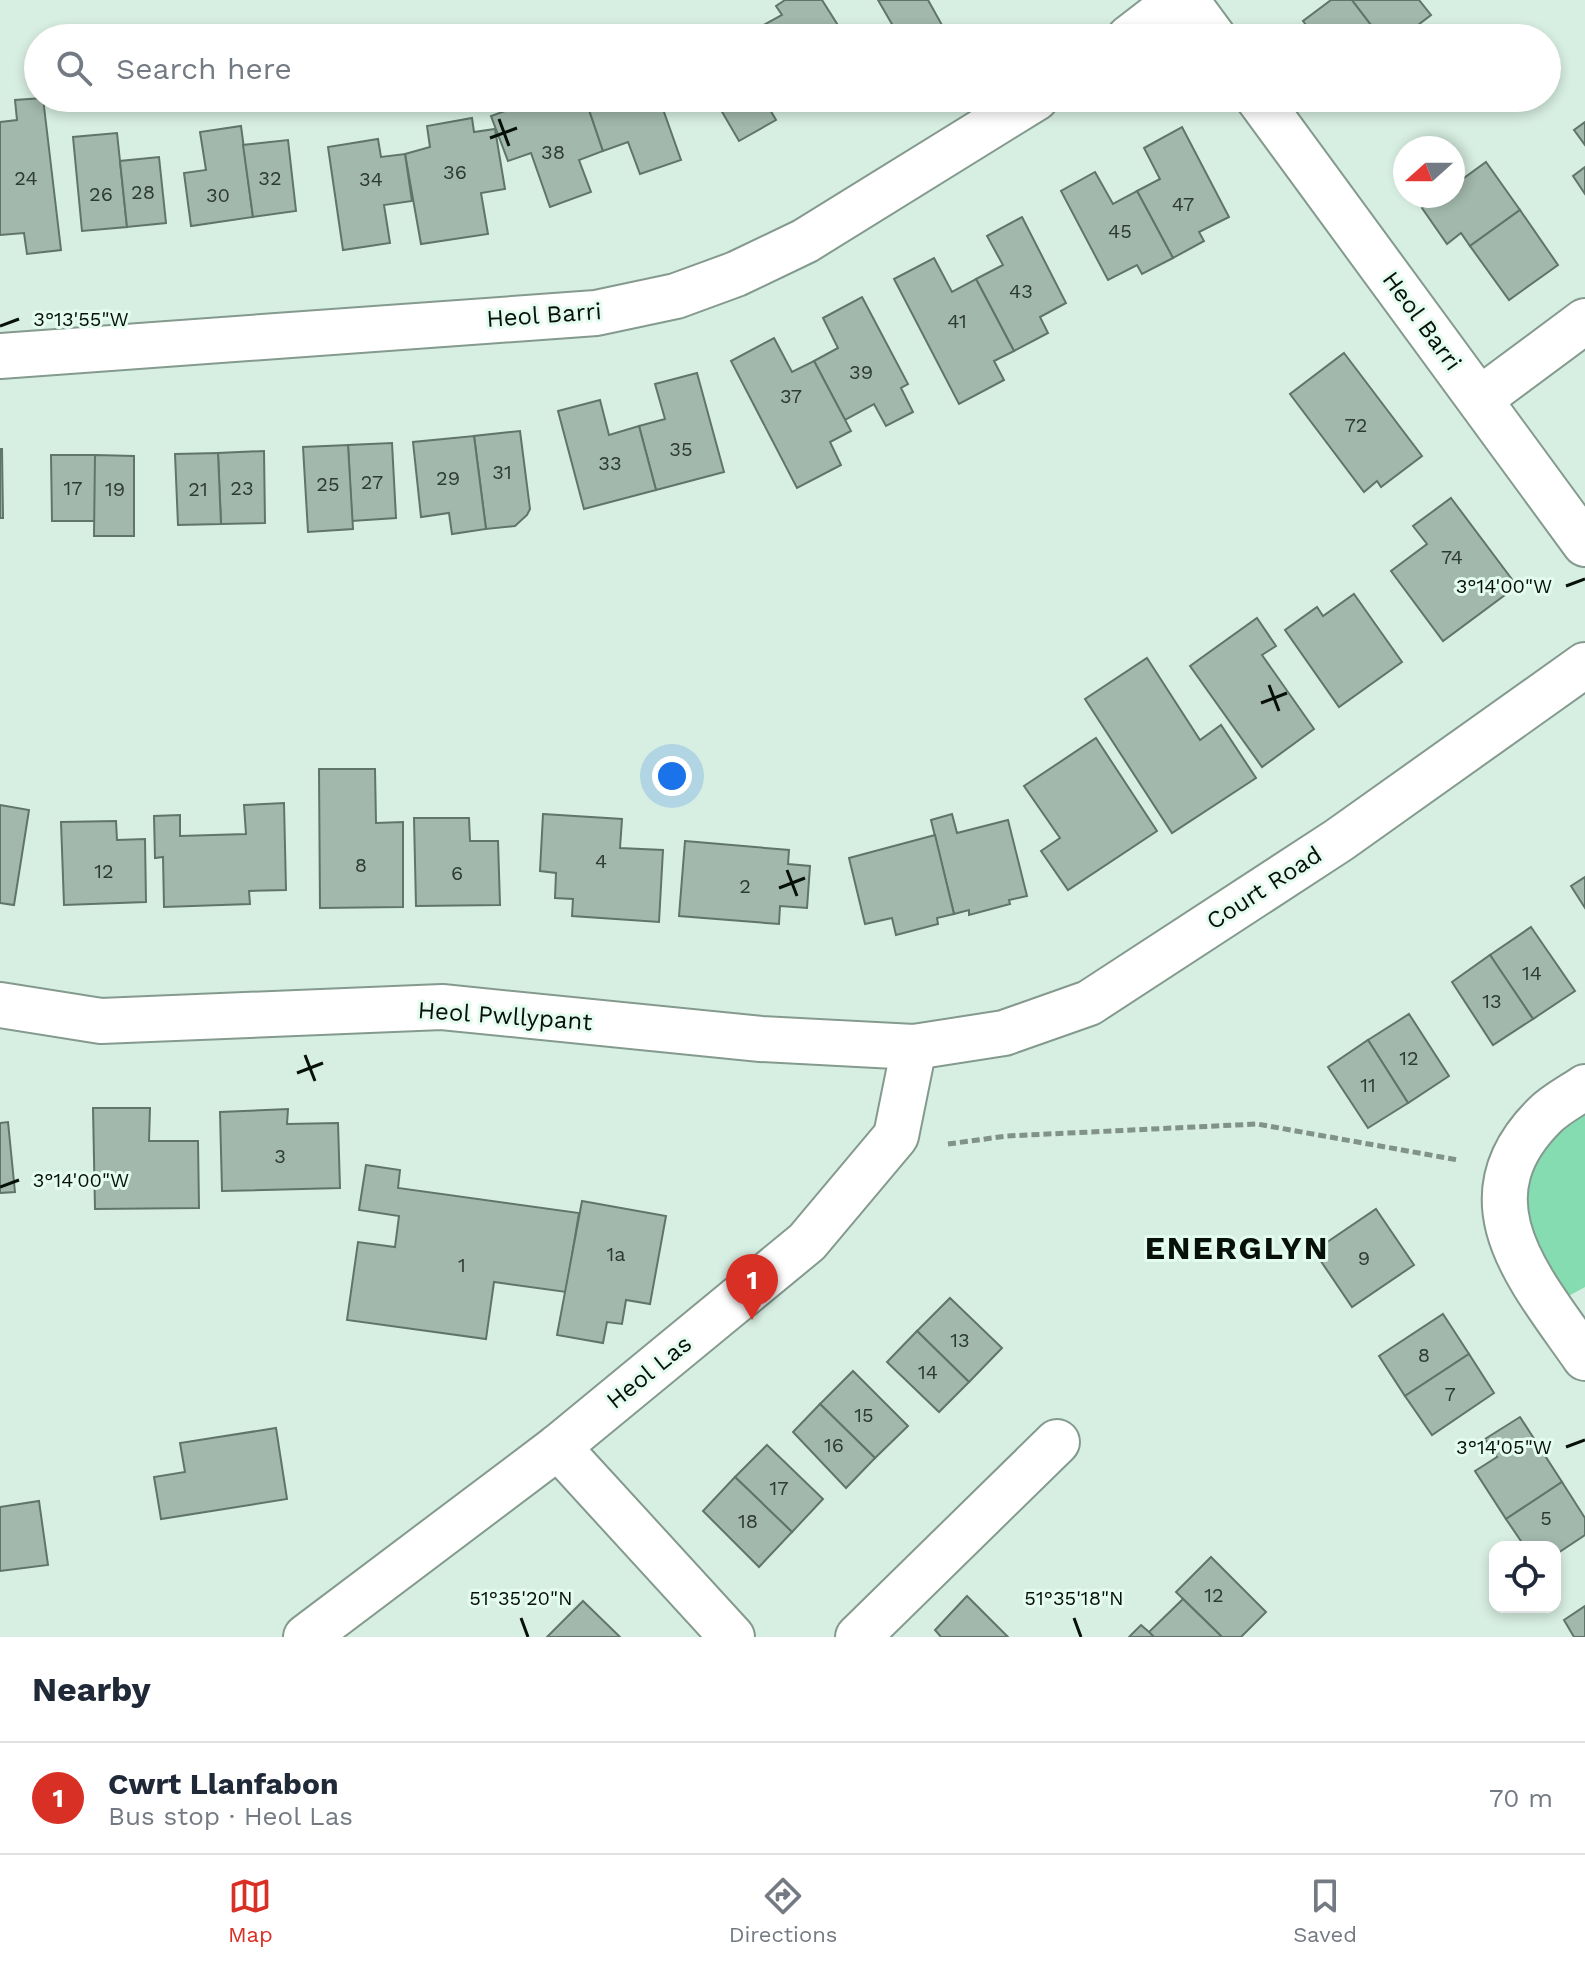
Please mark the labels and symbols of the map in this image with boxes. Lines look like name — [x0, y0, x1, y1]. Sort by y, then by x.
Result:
north arrow — [1393, 136, 1465, 208]
house number: 38 — [541, 140, 565, 164]
house number: 36 — [443, 160, 467, 184]
house number: 24 — [14, 166, 38, 190]
house number: 32 — [258, 166, 282, 190]
house number: 34 — [359, 167, 383, 191]
house number: 28 — [131, 180, 155, 204]
house number: 26 — [89, 182, 113, 206]
house number: 30 — [206, 183, 230, 207]
house number: 47 — [1172, 192, 1194, 216]
house number: 45 — [1108, 219, 1132, 243]
street label: Heol Barri — [1377, 266, 1467, 376]
house number: 43 — [1009, 279, 1033, 303]
street label: Heol Barri — [485, 297, 603, 333]
text: 3°13'55"W — [33, 307, 129, 331]
house number: 41 — [947, 309, 967, 333]
house number: 39 — [849, 360, 873, 384]
house number: 37 — [780, 384, 802, 408]
house number: 72 — [1345, 413, 1367, 437]
house number: 35 — [669, 437, 693, 461]
house number: 33 — [598, 451, 622, 475]
house number: 31 — [492, 460, 512, 484]
house number: 29 — [436, 466, 460, 490]
house number: 27 — [361, 470, 383, 494]
house number: 25 — [316, 472, 340, 496]
house number: 17 — [63, 476, 83, 500]
house number: 23 — [230, 476, 254, 500]
house number: 19 — [105, 477, 125, 501]
house number: 21 — [188, 477, 208, 501]
house number: 74 — [1441, 545, 1463, 569]
text: 3°14'00"W — [1456, 574, 1552, 598]
your location — [652, 756, 692, 796]
street label: Court Road — [1201, 840, 1327, 936]
house number: 4 — [595, 849, 607, 873]
house number: 8 — [355, 853, 367, 877]
house number: 12 — [94, 859, 114, 883]
house number: 6 — [451, 861, 463, 885]
house number: 2 — [739, 874, 751, 898]
house number: 14 — [1522, 961, 1542, 985]
house number: 13 — [1482, 989, 1502, 1013]
street label: Heol Pwllypant — [417, 996, 593, 1036]
house number: 12 — [1399, 1046, 1419, 1070]
house number: 11 — [1360, 1073, 1376, 1097]
house number: 3 — [274, 1144, 286, 1168]
text: 3°14'00"W — [33, 1168, 129, 1192]
district label: ENERGLYN — [1145, 1229, 1329, 1267]
house number: 1a — [606, 1242, 626, 1266]
house number: 9 — [1358, 1246, 1370, 1270]
house number: 1 — [458, 1253, 466, 1277]
pin: 1 — [726, 1254, 778, 1320]
house number: 13 — [950, 1328, 970, 1352]
street label: Heol Las — [601, 1329, 697, 1415]
house number: 8 — [1418, 1343, 1430, 1367]
house number: 14 — [918, 1360, 938, 1384]
house number: 7 — [1444, 1382, 1456, 1406]
house number: 15 — [854, 1403, 874, 1427]
house number: 16 — [824, 1433, 844, 1457]
text: 3°14'05"W — [1456, 1435, 1552, 1459]
house number: 17 — [769, 1476, 789, 1500]
house number: 5 — [1540, 1506, 1552, 1530]
house number: 18 — [738, 1509, 758, 1533]
house number: 12 — [1204, 1583, 1224, 1607]
text: 51°35'20"N — [469, 1586, 573, 1610]
text: 51°35'18"N — [1024, 1586, 1124, 1610]

